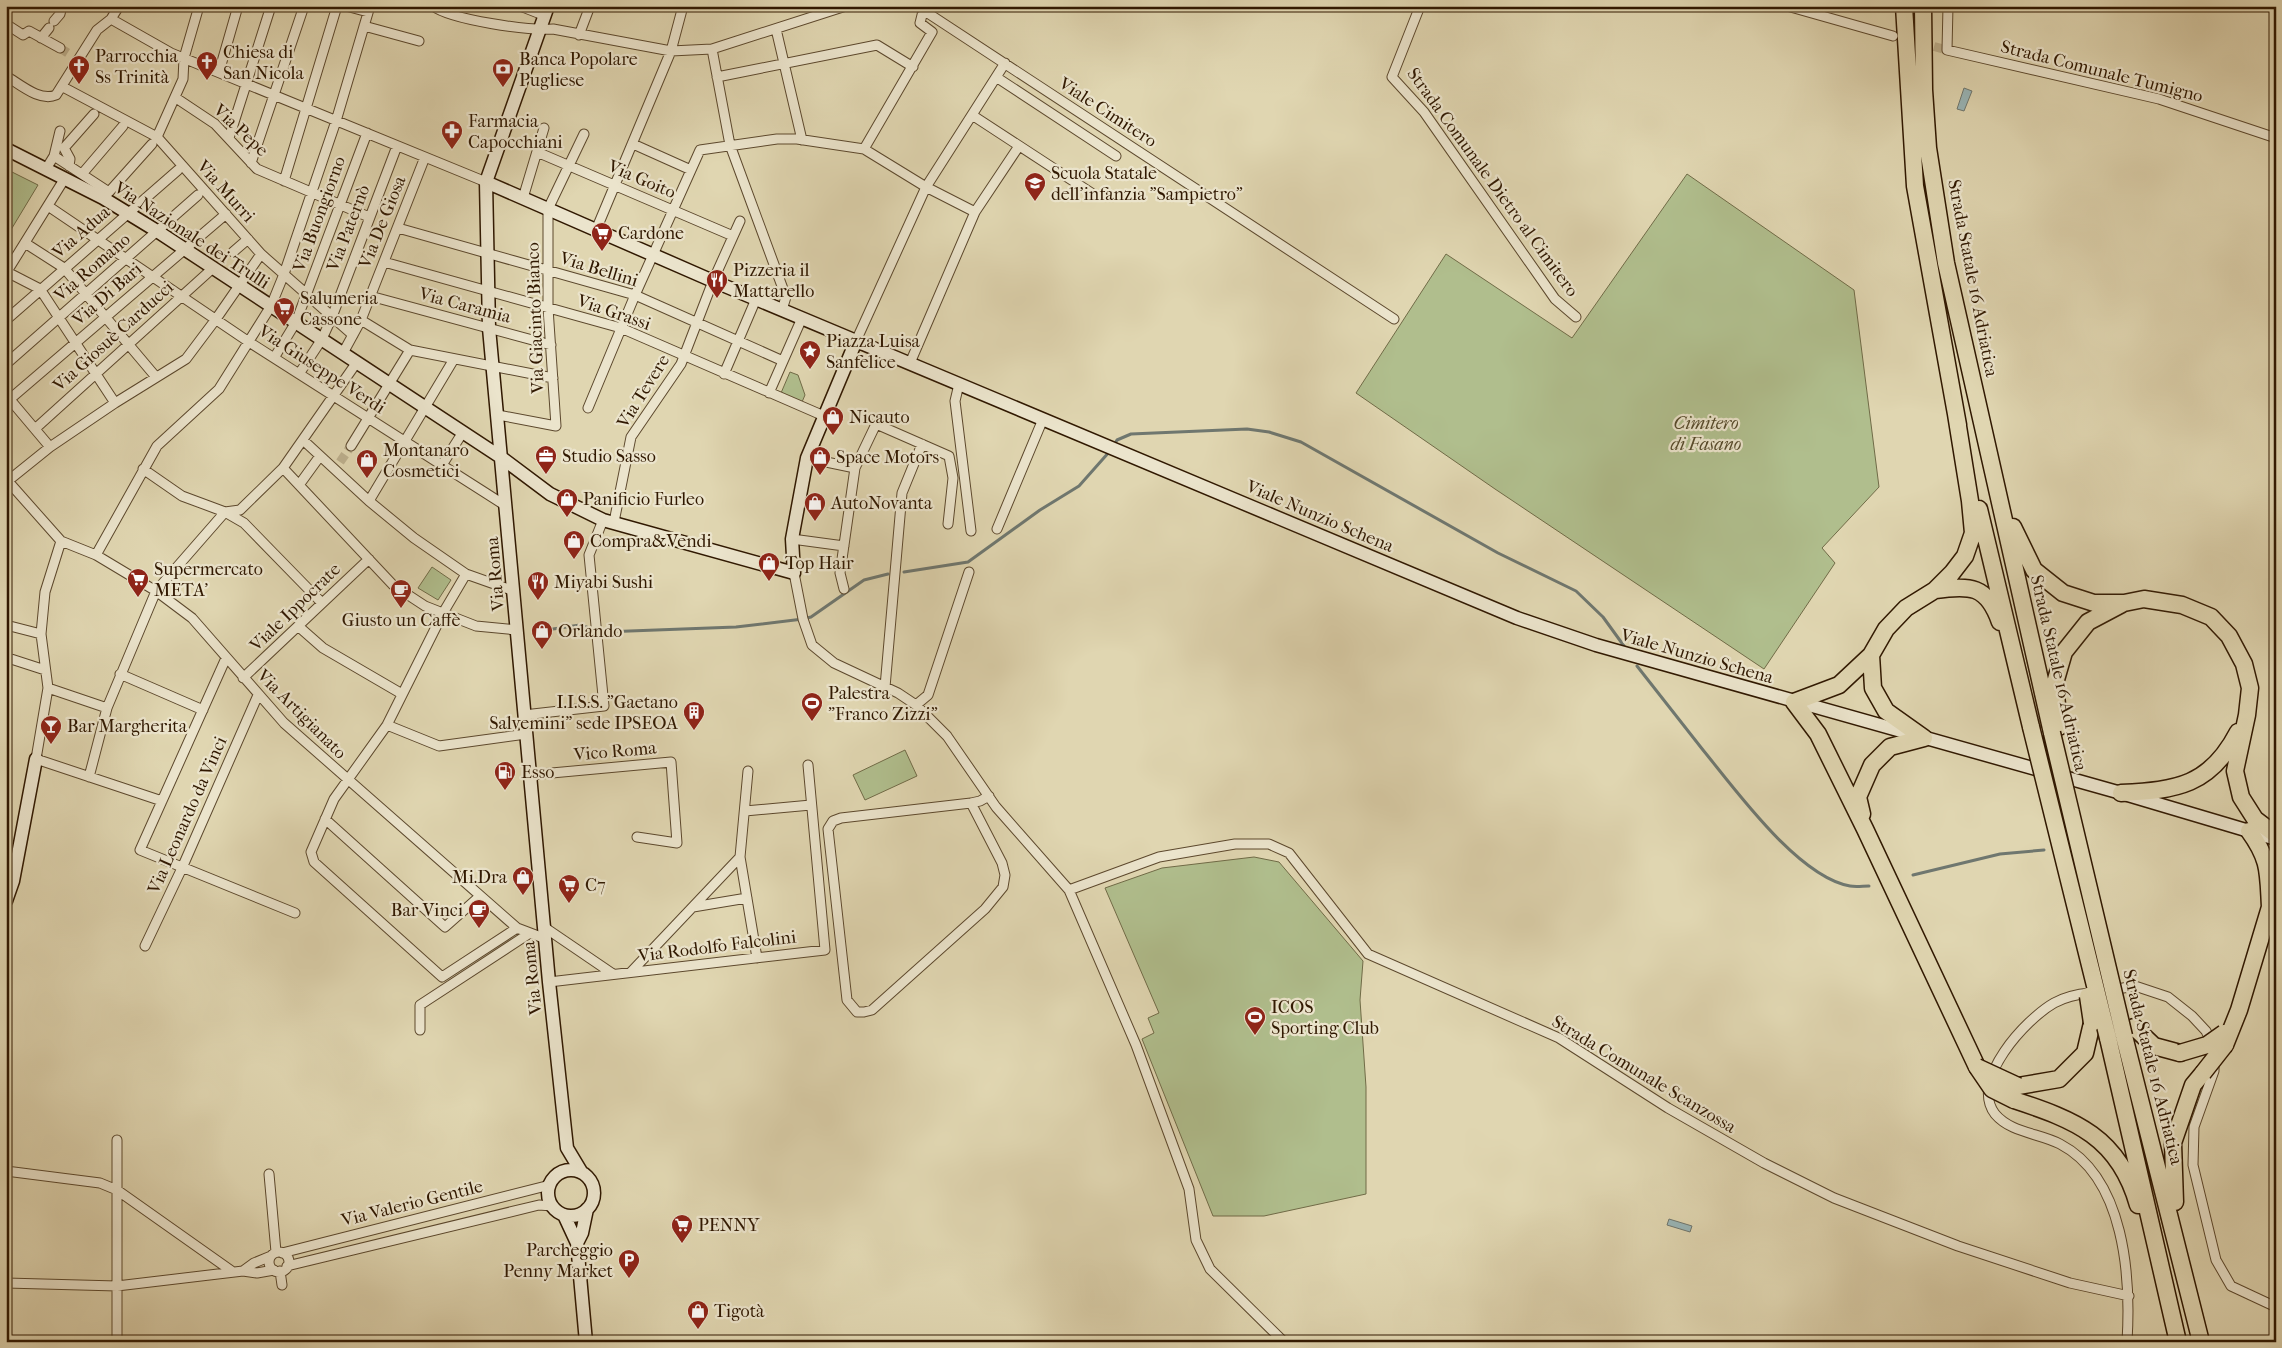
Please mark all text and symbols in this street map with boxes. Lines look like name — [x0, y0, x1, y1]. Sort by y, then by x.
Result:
street label: Strada Comunale Tumigno — [1999, 36, 2205, 107]
place label: Chiesa di San Nicola — [223, 42, 304, 84]
place label: Parrocchia Ss Trinità — [95, 46, 179, 88]
place label: Banca Popolare Pugliese — [519, 49, 638, 91]
church icon: Chiesa di San Nicola — [195, 50, 219, 81]
church icon: Parrocchia Ss Trinità — [67, 54, 91, 85]
bank icon: Banca Popolare Pugliese — [491, 57, 515, 88]
street label: Strada Comunale Dietro al Cimitero — [1403, 64, 1583, 301]
street label: Viale Cimitero — [1054, 72, 1161, 152]
street label: Via Pepe — [208, 99, 272, 161]
place label: Farmacia Capocchiani — [468, 111, 563, 153]
pharmacy icon: Farmacia Capocchiani — [440, 119, 464, 150]
street label: Via Buongiorno — [288, 154, 350, 276]
street label: Via Murri — [192, 155, 259, 227]
street label: Via Goito — [604, 155, 679, 203]
place label: Scuola Statale dell'infanzia "Sampietro" — [1051, 163, 1243, 205]
school or university icon: Scuola Statale dell'infanzia "Sampietro" — [1023, 171, 1047, 202]
street label: Via De Giosa — [354, 172, 411, 272]
street label: Via Nazionale dei Trulli — [109, 177, 274, 294]
street label: Strada Statale 16 Adriatica — [1943, 178, 2002, 379]
street label: Via Paternò — [322, 182, 375, 275]
street label: Via Adua — [48, 201, 115, 264]
supermarket icon: Cardone — [590, 221, 614, 252]
place label: Cardone — [618, 223, 684, 244]
street label: Via Romano — [49, 229, 135, 307]
street label: Via Giacinto Bianco — [522, 242, 549, 395]
street label: Via Bellini — [556, 247, 641, 292]
street label: Via Di Bari — [68, 258, 147, 331]
place label: Pizzeria il Mattarello — [733, 260, 814, 302]
restaurant icon: Pizzeria il Mattarello — [705, 268, 729, 299]
street label: Via Giosuè Carducci — [48, 276, 178, 397]
street label: Via Caramia — [416, 283, 514, 328]
place label: Salumeria Cassone — [300, 288, 378, 330]
street label: Via Grassi — [573, 290, 654, 335]
supermarket icon: Salumeria Cassone — [272, 296, 296, 327]
street label: Via Giuseppe Verdi — [253, 320, 390, 419]
place label: Piazza Luisa Sanfelice — [826, 331, 921, 373]
place icon: Piazza Luisa Sanfelice — [798, 339, 822, 370]
street label: Via Tevere — [612, 351, 674, 433]
shop icon: Nicauto — [821, 405, 845, 436]
place label: Nicauto — [849, 407, 910, 428]
park label: Cimitero di Fasano — [1671, 413, 1741, 455]
place label: Montanaro Cosmetici — [383, 440, 469, 482]
office icon: Studio Sasso — [534, 444, 558, 475]
shop icon: Space Motors — [808, 445, 832, 476]
place label: Studio Sasso — [562, 446, 656, 467]
place label: Space Motors — [836, 447, 939, 468]
shop icon: Montanaro Cosmetici — [355, 448, 379, 479]
street label: Viale Nunzio Schena — [1242, 476, 1397, 557]
shop icon: Panificio Furleo — [555, 487, 579, 518]
place label: Panificio Furleo — [583, 489, 704, 510]
shop icon: AutoNovanta — [803, 491, 827, 522]
place label: AutoNovanta — [830, 493, 933, 514]
shop icon: Compra&Vendi — [562, 529, 586, 560]
place label: Compra&Vendi — [590, 531, 712, 552]
street label: Via Roma — [482, 535, 509, 613]
shop icon: Top Hair — [757, 551, 781, 582]
place label: Top Hair — [785, 553, 854, 574]
place label: Supermercato META' — [154, 559, 263, 601]
street label: Viale Ippocrate — [245, 559, 345, 657]
supermarket icon: Supermercato META' — [126, 567, 150, 598]
restaurant icon: Miyabi Sushi — [526, 570, 550, 601]
place label: Miyabi Sushi — [554, 572, 654, 593]
street label: Strada Statale 16 Adriatica — [2026, 573, 2091, 774]
cafe icon: Giusto un Caffè — [389, 578, 413, 609]
place label: Giusto un Caffè — [342, 610, 460, 631]
shop icon: Orlando — [530, 619, 554, 650]
place label: Orlando — [558, 621, 622, 642]
street label: Viale Nunzio Schena — [1617, 624, 1776, 689]
street label: Via Artigianato — [252, 665, 351, 763]
place label: Palestra "Franco Zizzi" — [828, 683, 938, 725]
sports icon: Palestra "Franco Zizzi" — [800, 691, 824, 722]
place label: I.I.S.S. "Gaetano Salvemini" sede IPSEOA — [489, 692, 678, 734]
building icon: I.I.S.S. "Gaetano Salvemini" sede IPSEOA — [682, 700, 706, 731]
bar icon: Bar Margherita — [39, 714, 63, 745]
place label: Bar Margherita — [67, 716, 188, 737]
street label: Via Leonardo da Vinci — [143, 733, 232, 898]
street label: Vico Roma — [572, 737, 658, 766]
fuel station icon: Esso — [493, 760, 517, 791]
place label: Esso — [521, 762, 554, 783]
shop icon: Mi.Dra — [511, 865, 535, 896]
place label: Mi.Dra — [452, 867, 508, 888]
supermarket icon: C7 — [557, 873, 581, 904]
place label: C7 — [585, 875, 606, 896]
cafe icon: Bar Vinci — [467, 898, 491, 929]
place label: Bar Vinci — [391, 900, 464, 921]
street label: Via Rodolfo Falcolini — [636, 926, 798, 967]
street label: Via Roma — [518, 939, 547, 1017]
street label: Strada Statale 16 Adriatica — [2118, 967, 2187, 1168]
place label: ICOS Sporting Club — [1271, 997, 1379, 1039]
sports icon: ICOS Sporting Club — [1243, 1005, 1267, 1036]
street label: Strada Comunale Scanzossa — [1548, 1011, 1740, 1138]
street label: Via Valerio Gentile — [338, 1176, 485, 1231]
supermarket icon: PENNY — [670, 1213, 694, 1244]
place label: PENNY — [698, 1215, 760, 1236]
place label: Parcheggio Penny Market — [503, 1240, 614, 1282]
parking icon: Parcheggio Penny Market — [617, 1248, 641, 1279]
shop icon: Tigotà — [686, 1299, 710, 1330]
place label: Tigotà — [714, 1301, 765, 1322]

